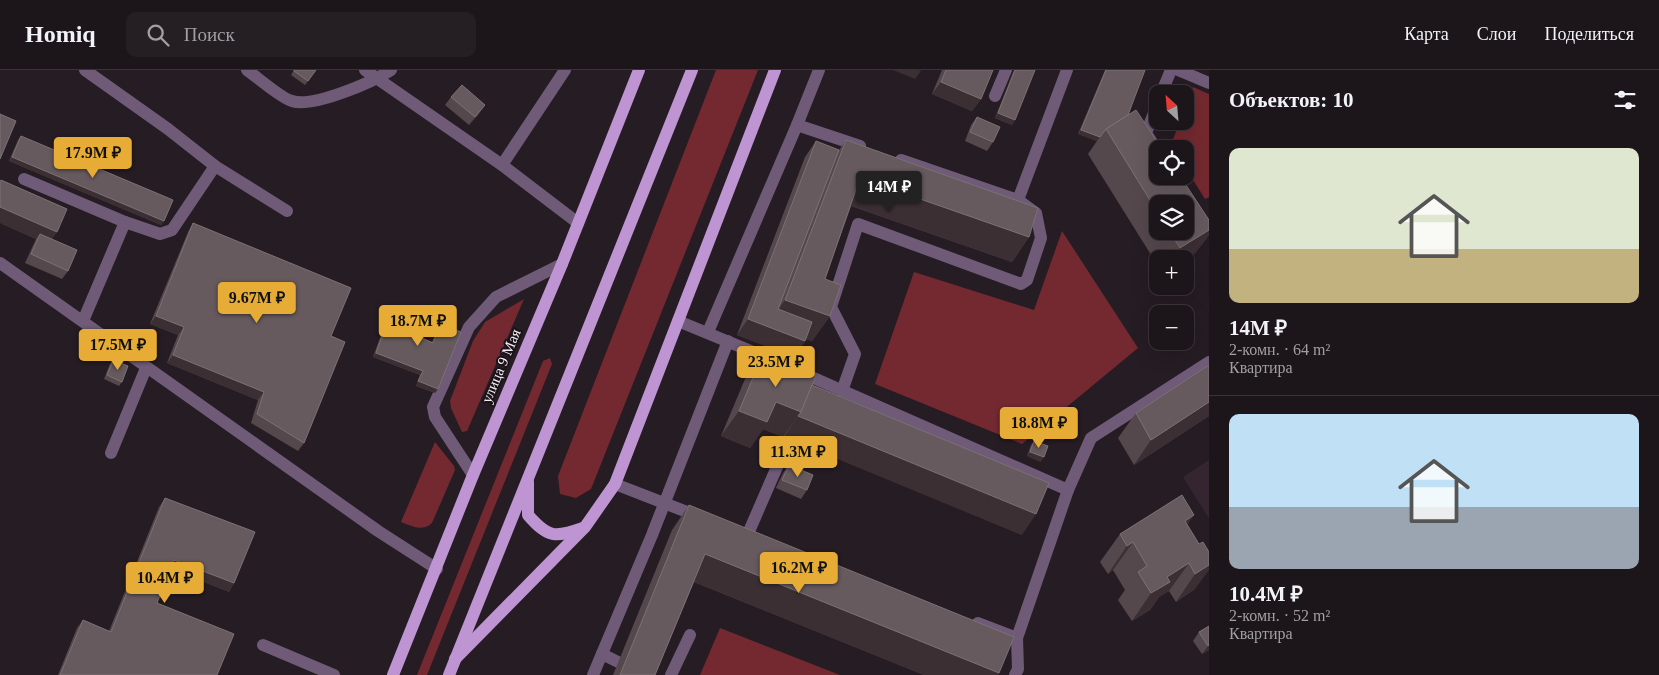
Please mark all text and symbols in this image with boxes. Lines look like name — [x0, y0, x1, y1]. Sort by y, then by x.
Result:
search box — [126, 12, 476, 57]
text: Homiq — [25, 21, 96, 47]
icon: search — [144, 21, 172, 49]
text: Поиск — [184, 24, 235, 45]
text: Карта — [1404, 24, 1449, 44]
text: Слои — [1477, 24, 1516, 44]
text: Поделиться — [1544, 24, 1634, 44]
north arrow — [1149, 85, 1194, 130]
map controls — [1149, 85, 1194, 350]
icon: filters — [1611, 86, 1639, 114]
text: Объектов: 10 — [1229, 88, 1354, 112]
pin: 17.9M ₽ — [47, 136, 139, 179]
button: locate — [1149, 140, 1194, 185]
text: 17.9M ₽ — [65, 144, 121, 161]
pin: 14M ₽ — [854, 170, 924, 213]
text: 14M ₽ — [867, 178, 911, 195]
icon: home — [1389, 181, 1479, 271]
button: layers — [1149, 195, 1194, 240]
button: + — [1149, 250, 1194, 295]
pin: 9.67M ₽ — [211, 282, 303, 324]
text: 9.67M ₽ — [229, 289, 285, 306]
pin: 18.7M ₽ — [372, 304, 464, 347]
button: − — [1149, 305, 1194, 350]
text: 18.7M ₽ — [390, 312, 446, 329]
text: 14M ₽ — [1229, 316, 1287, 340]
street label: улица 9 Мая — [478, 326, 524, 405]
pin: 17.5M ₽ — [72, 328, 164, 371]
text: 17.5M ₽ — [90, 336, 146, 353]
text: 2-комн. · 64 m² — [1229, 341, 1330, 358]
pin: 23.5M ₽ — [730, 346, 822, 388]
text: 23.5M ₽ — [748, 353, 804, 370]
text: Квартира — [1229, 359, 1293, 376]
pin: 18.8M ₽ — [993, 406, 1085, 449]
text: 18.8M ₽ — [1011, 414, 1067, 431]
pin: 11.3M ₽ — [752, 436, 844, 478]
text: 11.3M ₽ — [770, 443, 826, 460]
icon: home — [1389, 446, 1479, 536]
pin: 16.2M ₽ — [753, 552, 845, 594]
text: 16.2M ₽ — [771, 559, 827, 576]
pin: 10.4M ₽ — [119, 562, 211, 604]
text: 10.4M ₽ — [137, 569, 193, 586]
text: 10.4M ₽ — [1229, 582, 1303, 606]
text: 2-комн. · 52 m² — [1229, 607, 1330, 624]
text: Квартира — [1229, 625, 1293, 642]

